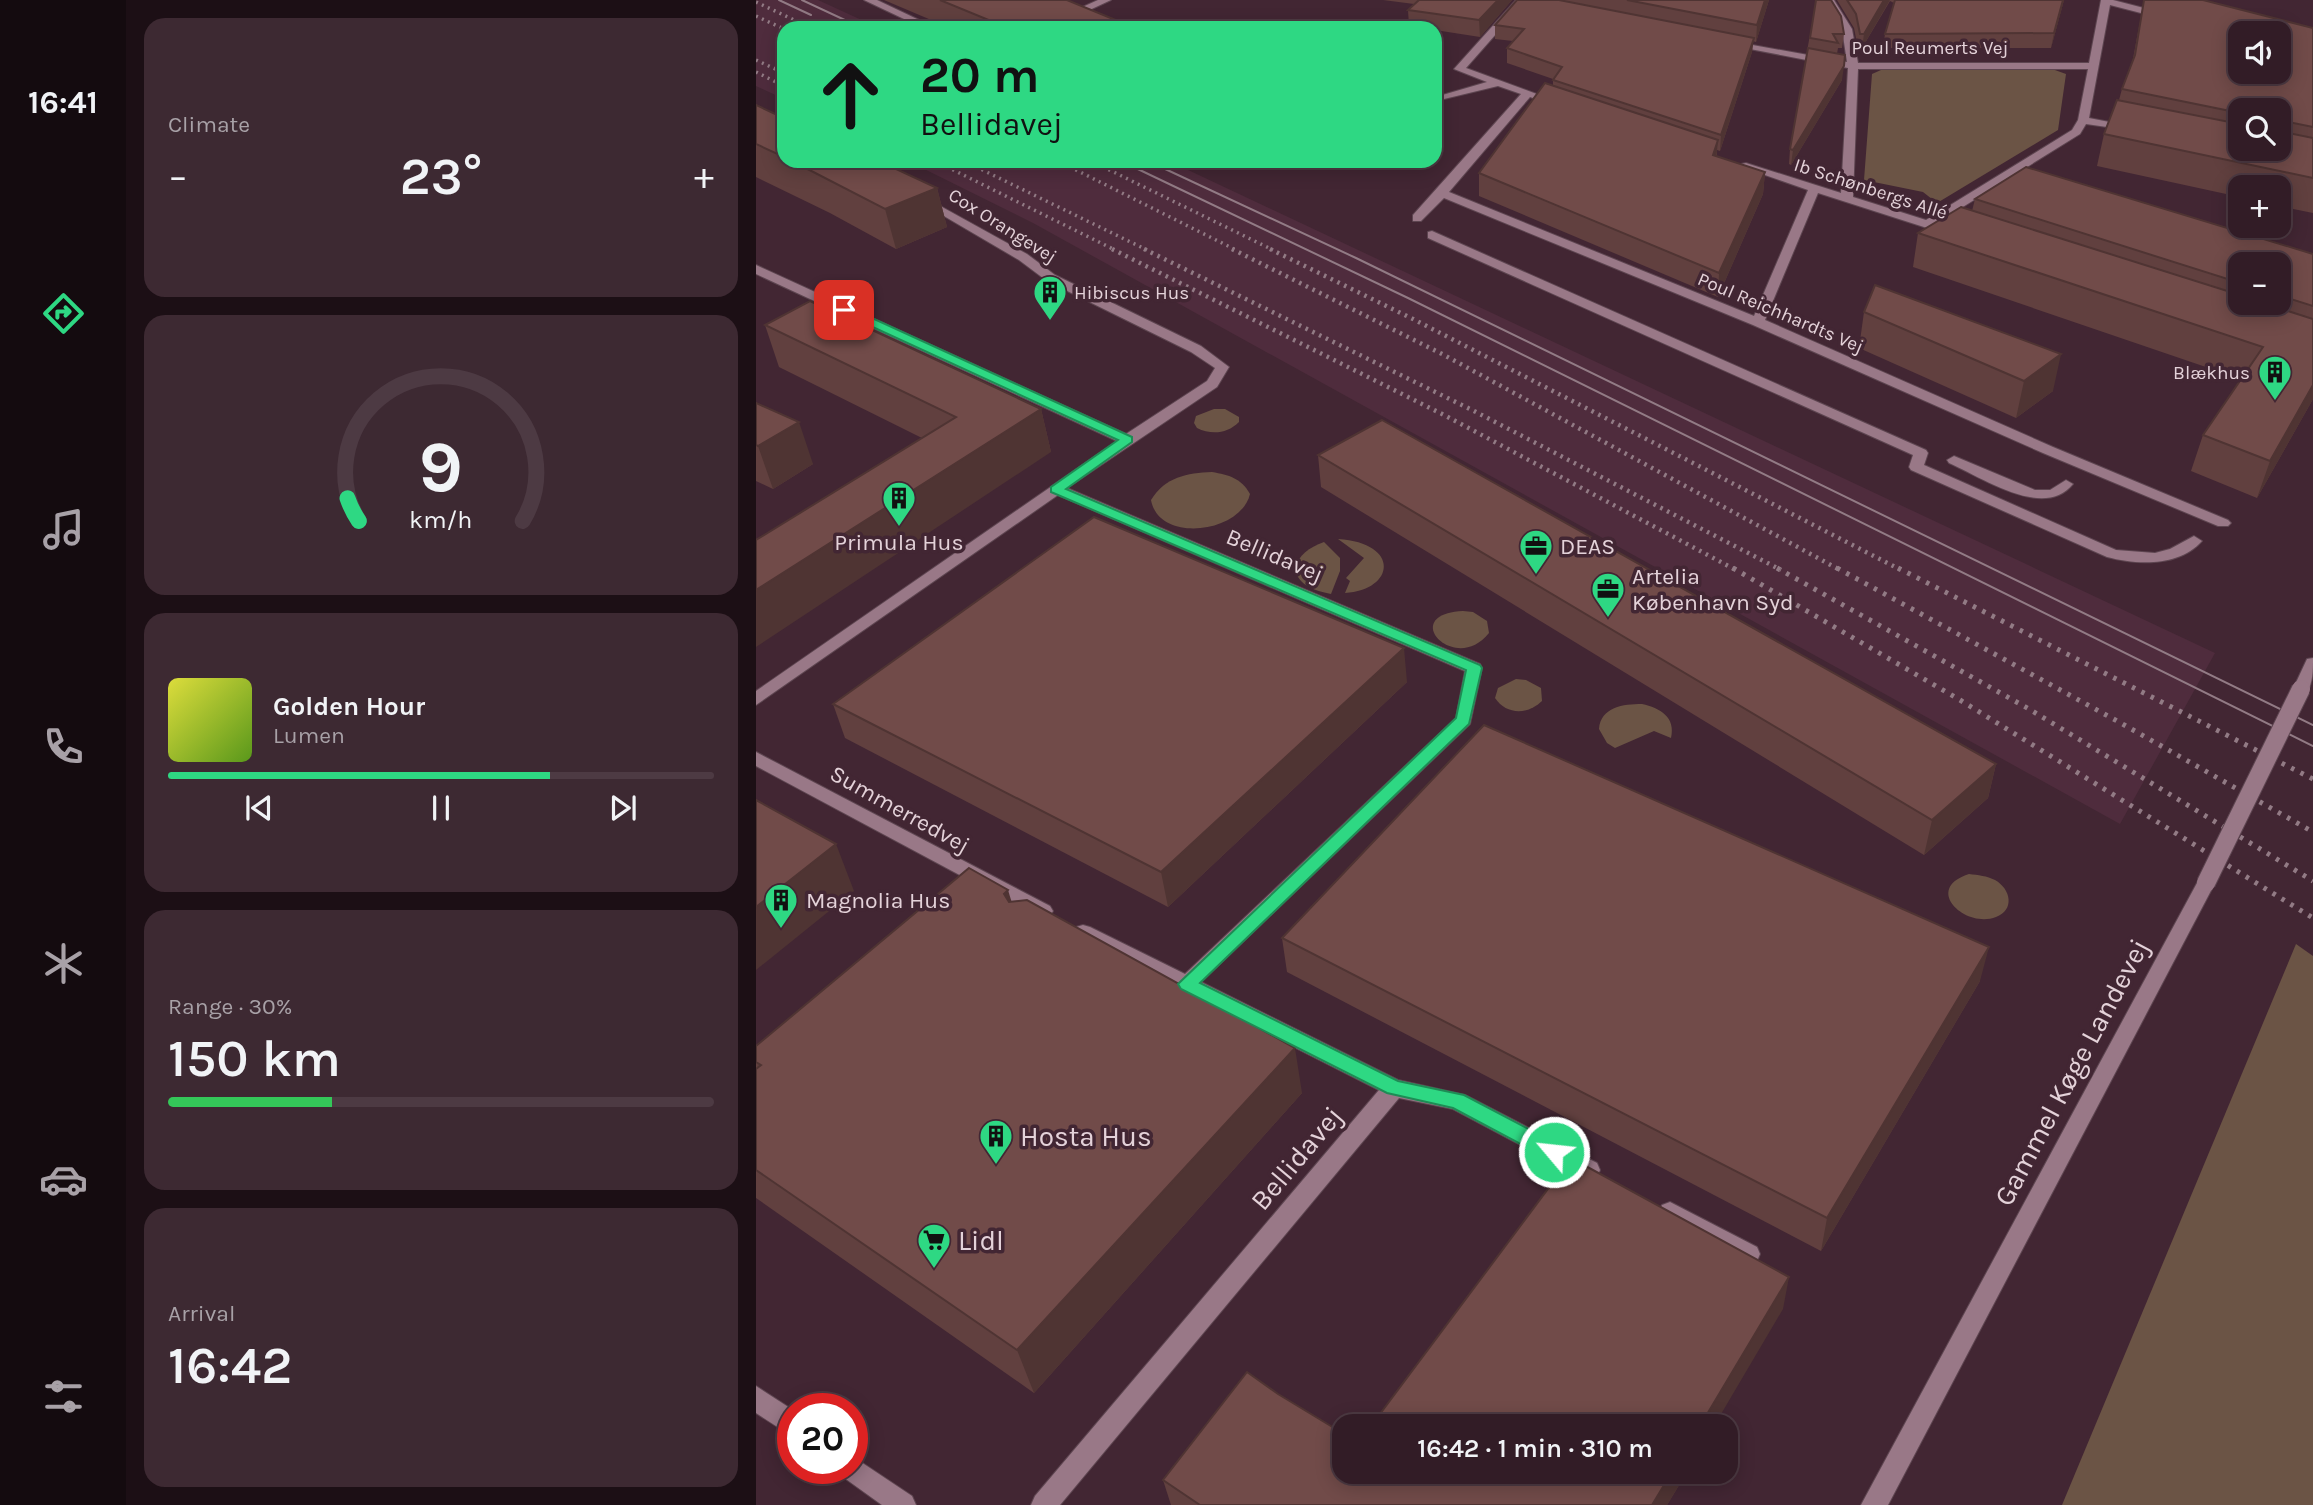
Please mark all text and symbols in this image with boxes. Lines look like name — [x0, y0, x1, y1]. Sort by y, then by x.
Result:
map controls — [2228, 21, 2291, 315]
button: sound — [2228, 21, 2291, 84]
street label: Poul Reumerts Vej — [1852, 37, 2008, 59]
text: 20 m — [920, 47, 1040, 104]
icon: ahead — [805, 49, 896, 140]
text: 16:41 — [28, 84, 98, 121]
button: search — [2228, 98, 2291, 161]
text: Bellidavej — [920, 106, 1063, 143]
text: Climate — [168, 111, 250, 138]
text: 23° — [400, 146, 482, 207]
text: − — [168, 154, 188, 199]
text: + — [694, 154, 714, 199]
street label: Ib Schønbergs Allé — [1791, 154, 1950, 224]
button: + — [2228, 175, 2291, 238]
street label: Cox Orangevej — [944, 184, 1060, 268]
button: − — [2228, 252, 2291, 315]
street label: Poul Reichhardts Vej — [1694, 268, 1867, 358]
building icon: Hibiscus Hus — [1031, 273, 1069, 322]
pin — [814, 280, 874, 340]
place label: Hibiscus Hus — [1074, 282, 1189, 304]
icon: directions — [39, 289, 88, 338]
icon: arrive — [825, 291, 863, 329]
building icon: Blækhus — [2256, 353, 2294, 402]
place label: Blækhus — [2173, 362, 2250, 384]
text: 9 — [419, 425, 463, 510]
building icon: Primula Hus — [880, 479, 918, 528]
icon: music — [39, 505, 88, 554]
text: km/h — [409, 505, 473, 534]
street label: Bellidavej — [1222, 523, 1327, 588]
office icon: DEAS — [1517, 527, 1555, 576]
place label: Primula Hus — [834, 529, 964, 556]
place label: DEAS — [1560, 533, 1615, 560]
place label: Artelia København Syd — [1632, 563, 1794, 616]
office icon: Artelia København Syd — [1589, 570, 1627, 619]
text: Golden Hour — [273, 691, 425, 722]
icon: phone — [39, 722, 88, 771]
text: Lumen — [273, 722, 345, 749]
street label: Summerredvej — [825, 760, 974, 859]
icon: previous — [240, 789, 278, 827]
icon: pause — [422, 789, 460, 827]
icon: next — [604, 789, 642, 827]
building icon: Magnolia Hus — [762, 881, 800, 930]
place label: Magnolia Hus — [806, 887, 950, 914]
street label: Gammel Køge Landevej — [1987, 933, 2156, 1211]
icon: climate — [39, 939, 88, 988]
text: Range · 30% — [168, 993, 292, 1020]
text: 150 km — [168, 1028, 341, 1089]
street label: Bellidavej — [1244, 1100, 1349, 1217]
position arrow — [1517, 1115, 1591, 1189]
building icon: Hosta Hus — [977, 1117, 1015, 1166]
place label: Hosta Hus — [1020, 1120, 1152, 1153]
icon: car — [39, 1155, 88, 1204]
supermarket icon: Lidl — [915, 1221, 953, 1270]
place label: Lidl — [958, 1224, 1004, 1257]
text: Arrival — [168, 1300, 235, 1327]
text: 16:42 — [168, 1335, 292, 1396]
icon: filters — [39, 1372, 88, 1421]
speed limit sign: 20 — [777, 1393, 868, 1484]
text: 16:42 · 1 min · 310 m — [1417, 1433, 1653, 1464]

